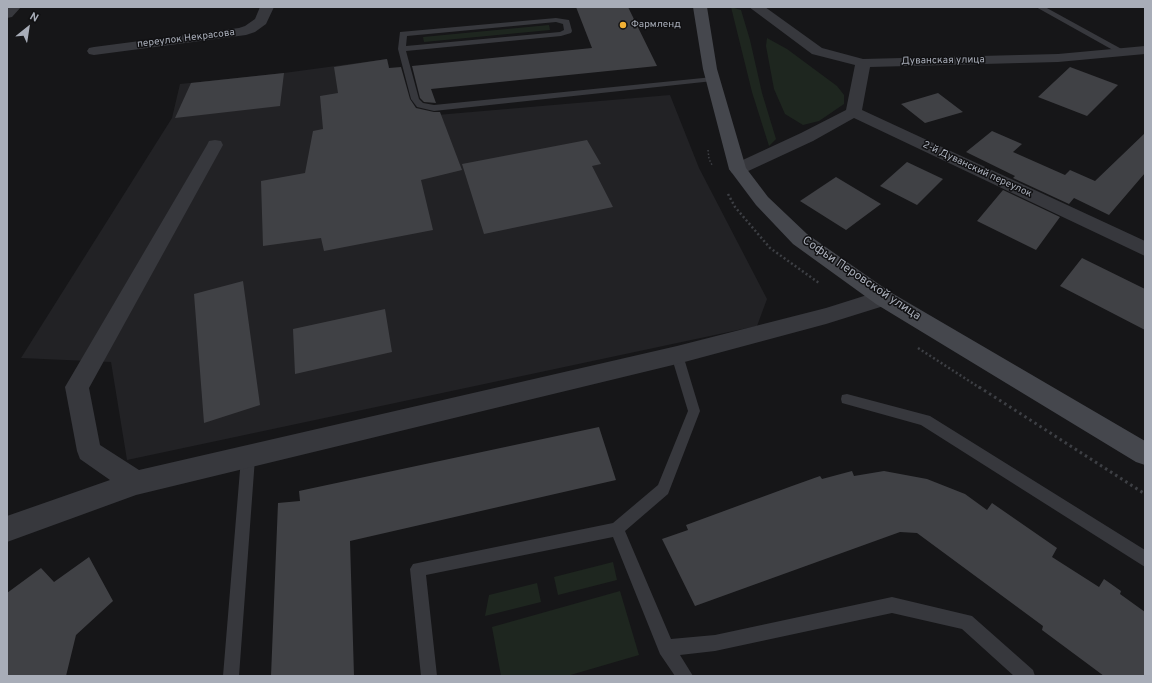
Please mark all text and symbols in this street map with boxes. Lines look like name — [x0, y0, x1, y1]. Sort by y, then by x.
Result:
north arrow — [8, 8, 48, 48]
text: N — [27, 10, 41, 26]
place label: Фармленд — [631, 19, 681, 31]
marker: Фармленд — [618, 20, 628, 30]
street label: переулок Некрасова — [137, 27, 235, 51]
street label: Дуванская улица — [901, 54, 985, 68]
street label: 2-й Дуванский переулок — [920, 139, 1034, 201]
street label: Софьи Перовской улица — [799, 234, 923, 324]

